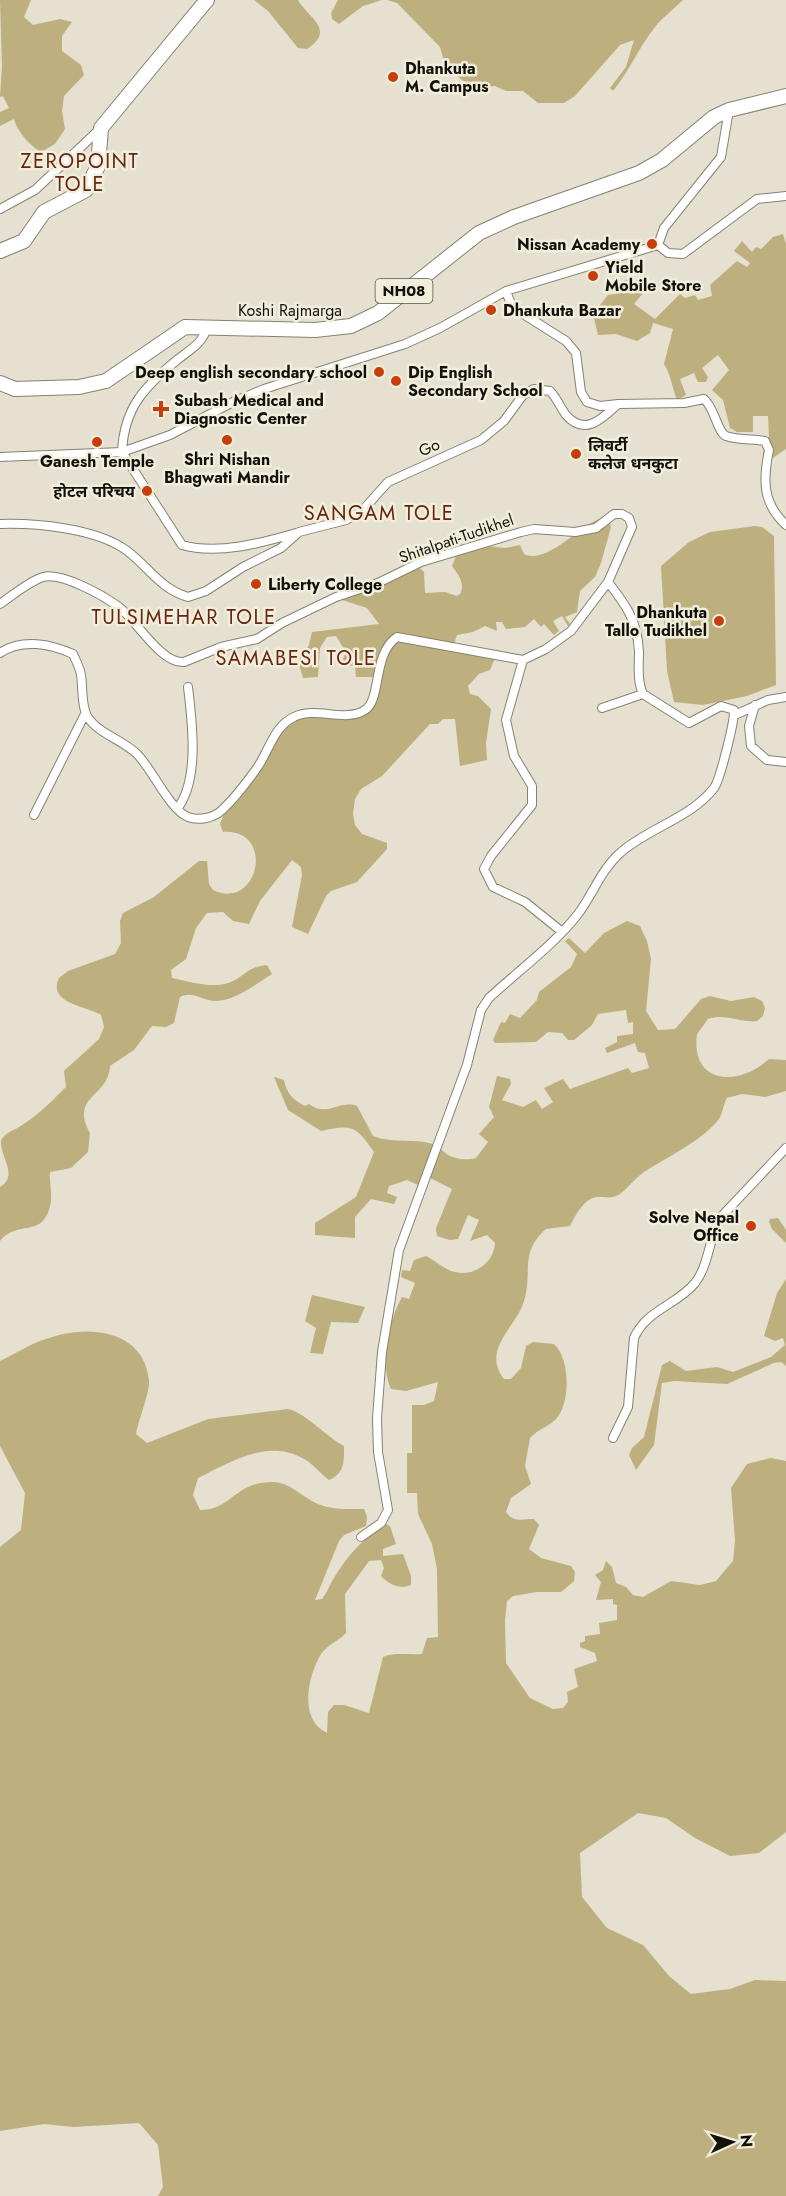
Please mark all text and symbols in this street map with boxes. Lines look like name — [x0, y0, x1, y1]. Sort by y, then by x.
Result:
place label: Dhankuta M. Campus — [405, 57, 489, 98]
marker: Dhankuta M. Campus — [386, 70, 400, 84]
district label: ZEROPOINT TOLE — [21, 147, 139, 199]
place label: Nissan Academy — [517, 233, 641, 256]
marker: Nissan Academy — [645, 237, 659, 251]
place label: Yield Mobile Store — [604, 256, 701, 297]
marker: Yield Mobile Store — [586, 269, 600, 283]
road number: NH08 — [376, 279, 432, 303]
street label: Koshi Rajmarga — [238, 299, 342, 322]
place label: Dhankuta Bazar — [503, 299, 622, 322]
marker: Dhankuta Bazar — [484, 303, 498, 317]
place label: Deep english secondary school — [135, 361, 367, 384]
place label: Dip English Secondary School — [408, 361, 543, 402]
marker: Deep english secondary school — [372, 365, 386, 379]
marker: Dip English Secondary School — [389, 374, 403, 388]
place label: Subash Medical and Diagnostic Center — [174, 389, 324, 430]
marker: Subash Medical and Diagnostic Center — [152, 400, 170, 418]
marker: Shri Nishan Bhagwati Mandir — [220, 433, 234, 447]
street label: Go — [415, 433, 444, 462]
place label: लिवर्टी कलेज धनकुटा — [588, 434, 678, 475]
marker: Ganesh Temple — [90, 435, 104, 449]
marker: लिवर्टी कलेज धनकुटा — [569, 447, 583, 461]
place label: Shri Nishan Bhagwati Mandir — [164, 448, 290, 489]
place label: Ganesh Temple — [40, 450, 154, 473]
place label: होटल परिचय — [53, 480, 136, 503]
marker: होटल परिचय — [140, 484, 154, 498]
district label: SANGAM TOLE — [304, 499, 454, 528]
street label: Shitalpati-Tudikhel — [396, 508, 517, 569]
place label: Liberty College — [268, 573, 382, 596]
marker: Liberty College — [249, 577, 263, 591]
place label: Dhankuta Tallo Tudikhel — [605, 601, 707, 642]
district label: TULSIMEHAR TOLE — [91, 603, 277, 632]
marker: Dhankuta Tallo Tudikhel — [712, 614, 726, 628]
district label: SAMABESI TOLE — [215, 644, 377, 673]
place label: Solve Nepal Office — [648, 1206, 739, 1247]
marker: Solve Nepal Office — [744, 1219, 758, 1233]
north arrow — [702, 2112, 762, 2172]
text: N — [735, 2134, 758, 2148]

